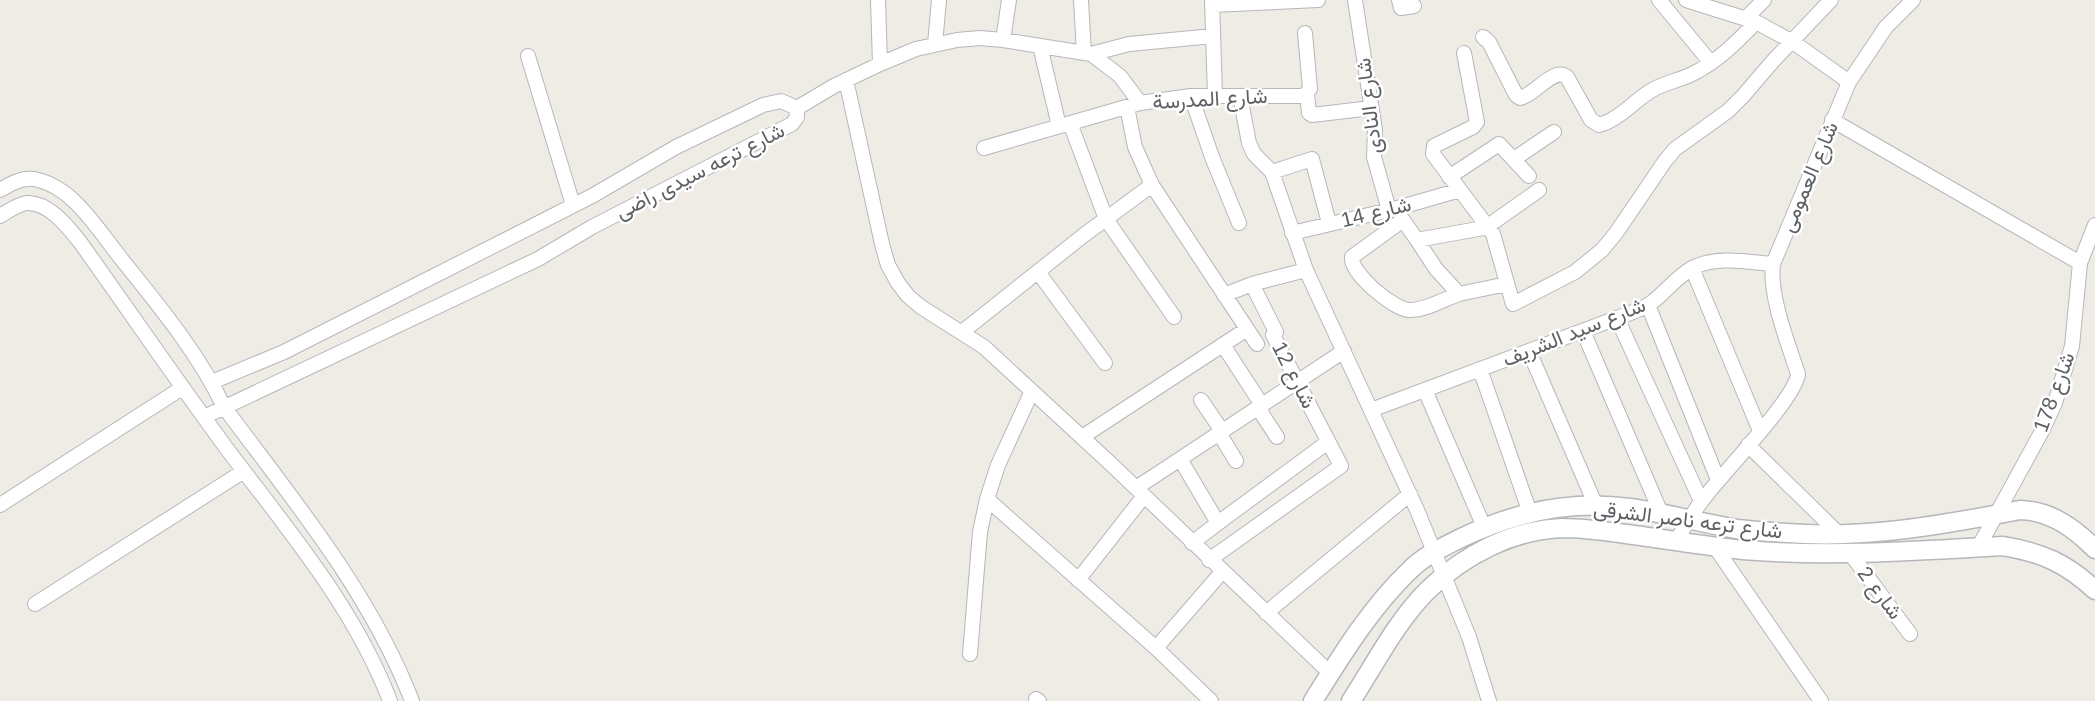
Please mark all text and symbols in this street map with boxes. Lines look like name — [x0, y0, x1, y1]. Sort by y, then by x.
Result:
street label: شارع النادى — [1351, 56, 1389, 155]
street label: شارع المدرسة — [1152, 84, 1268, 116]
street label: شارع ترعه سيدى راضى — [611, 118, 789, 226]
street label: شارع العمومى — [1775, 118, 1845, 237]
street label: شارع 14 — [1338, 192, 1414, 234]
street label: شارع سيد الشريف — [1499, 292, 1650, 373]
street label: شارع 12 — [1265, 338, 1321, 413]
street label: شارع 178 — [2029, 349, 2081, 436]
street label: شارع ترعه ناصر الشرقى — [1592, 496, 1784, 545]
street label: شارع 2 — [1851, 562, 1908, 625]

